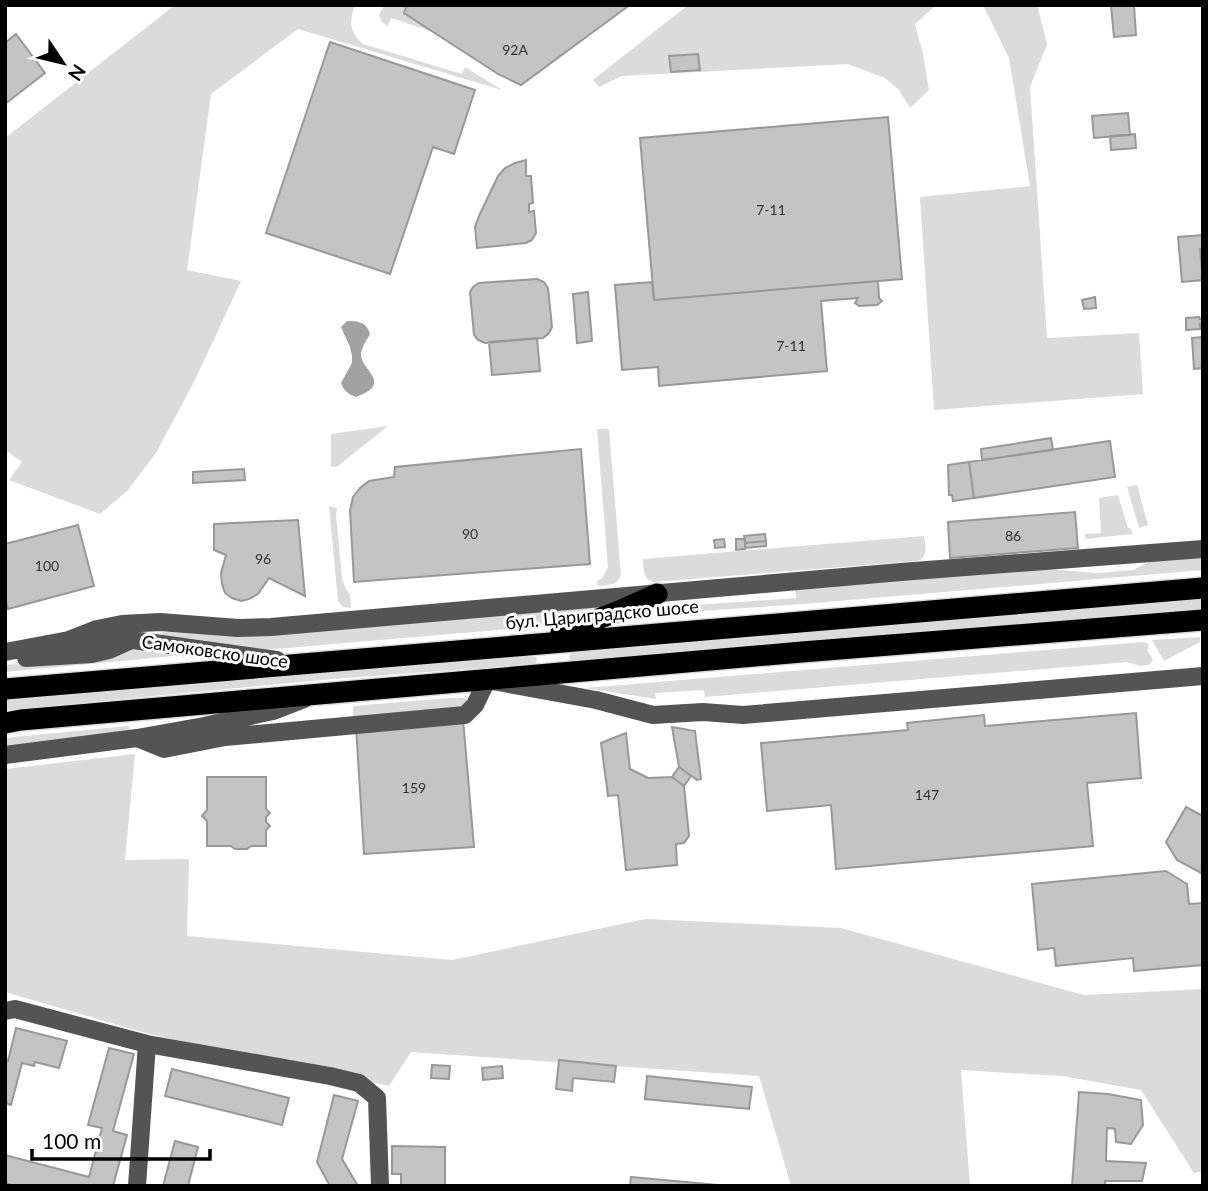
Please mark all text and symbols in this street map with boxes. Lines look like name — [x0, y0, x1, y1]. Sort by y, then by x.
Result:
north arrow — [28, 28, 98, 98]
house number: 92A — [502, 41, 528, 58]
text: N — [64, 60, 91, 86]
house number: 7-11 — [756, 201, 786, 218]
house number: 7-11 — [776, 337, 806, 354]
house number: 90 — [462, 525, 478, 542]
house number: 86 — [1005, 527, 1021, 544]
house number: 96 — [255, 550, 271, 567]
house number: 100 — [35, 557, 59, 574]
street label: бул. Цариградско шосе — [504, 595, 700, 633]
street label: Самоковско шосе — [141, 630, 289, 672]
house number: 159 — [402, 779, 426, 796]
house number: 147 — [915, 786, 939, 803]
scale bar — [32, 1118, 210, 1162]
text: 100 m — [42, 1128, 101, 1153]

